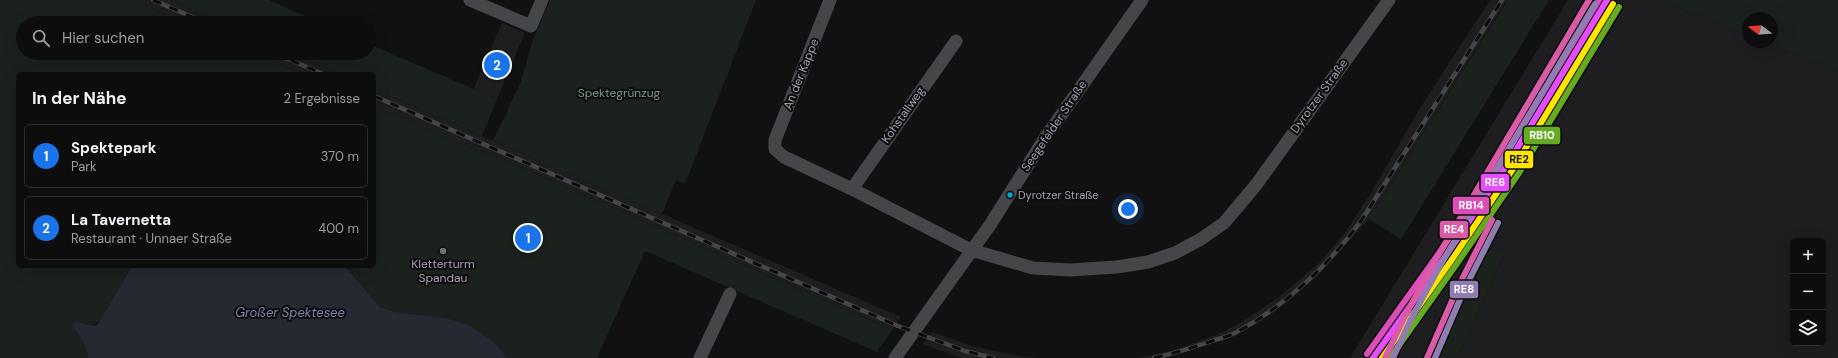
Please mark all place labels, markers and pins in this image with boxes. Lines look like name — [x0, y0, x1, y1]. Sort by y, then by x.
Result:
pin: 2 — [484, 50, 510, 80]
place label: Dyrotzer Straße — [1018, 188, 1099, 202]
marker: Dyrotzer Straße — [1005, 190, 1015, 200]
pin: 1 — [515, 223, 541, 253]
marker: Kletterturm Spandau — [438, 246, 448, 256]
place label: Kletterturm Spandau — [411, 256, 475, 286]

